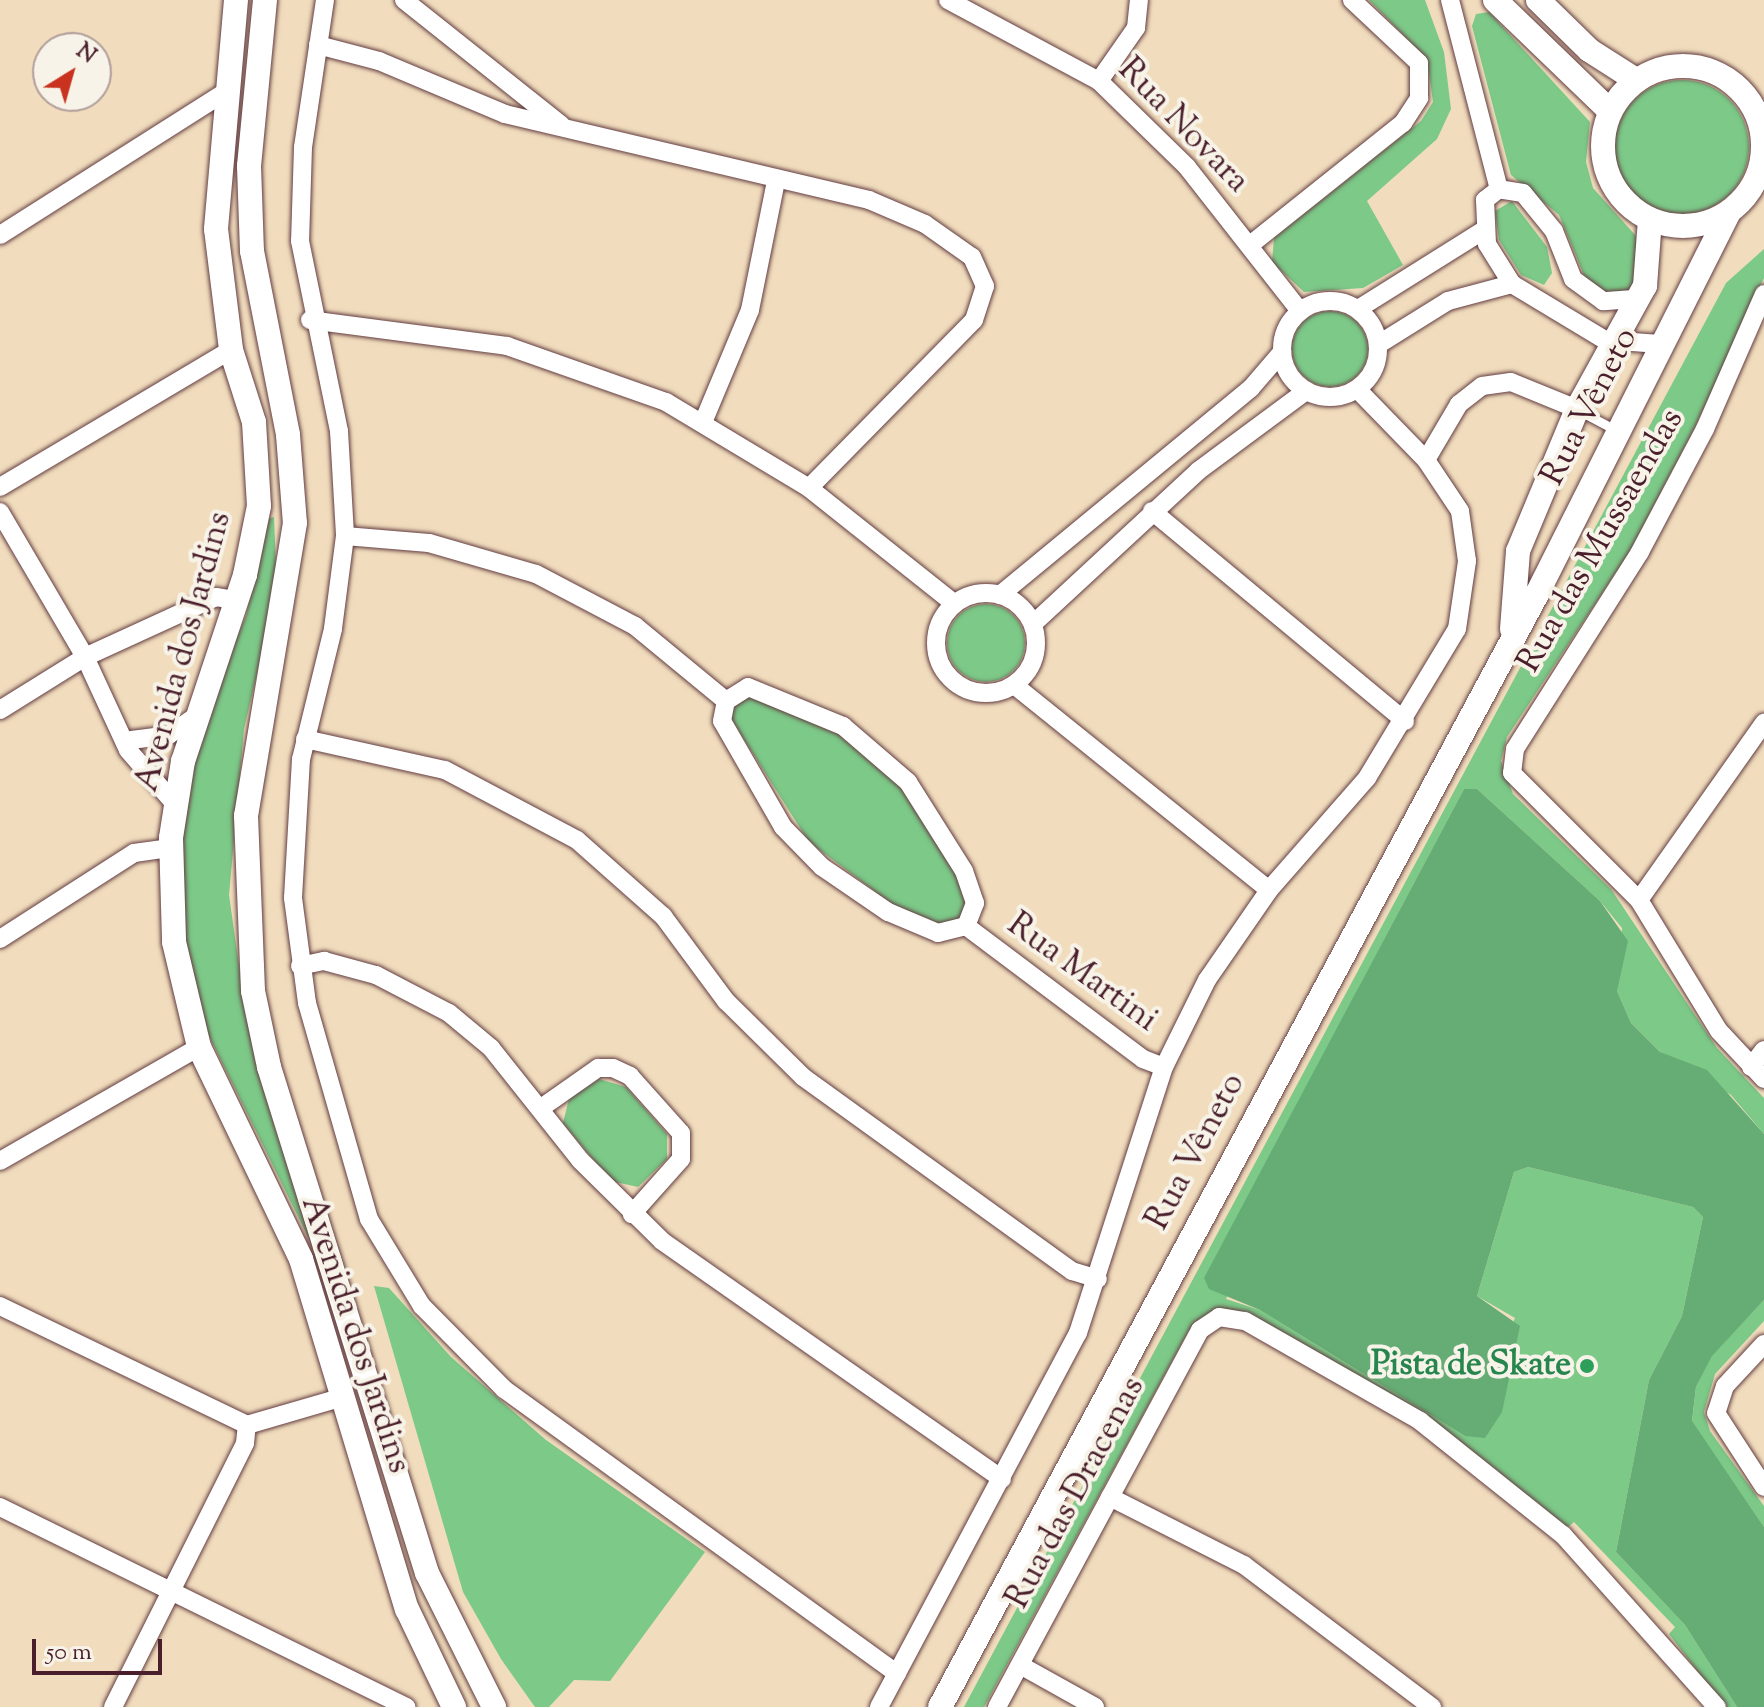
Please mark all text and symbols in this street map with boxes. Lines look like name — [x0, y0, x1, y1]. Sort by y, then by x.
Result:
north arrow — [32, 32, 112, 112]
text: N — [69, 36, 102, 72]
street label: Rua Novara — [1109, 50, 1257, 202]
street label: Rua Vêneto — [1533, 321, 1647, 493]
street label: Rua das Mussaendas — [1509, 402, 1693, 680]
street label: Avenida dos Jardins — [127, 507, 241, 797]
street label: Rua Martini — [999, 905, 1165, 1041]
street label: Rua Vêneto — [1138, 1067, 1254, 1237]
street label: Avenida dos Jardins — [291, 1192, 419, 1478]
place label: Pista de Skate — [1371, 1346, 1571, 1386]
marker: Pista de Skate — [1578, 1357, 1596, 1375]
street label: Rua das Dracenas — [998, 1370, 1154, 1616]
scale bar — [36, 1623, 166, 1673]
text: 50 m — [46, 1636, 92, 1670]

